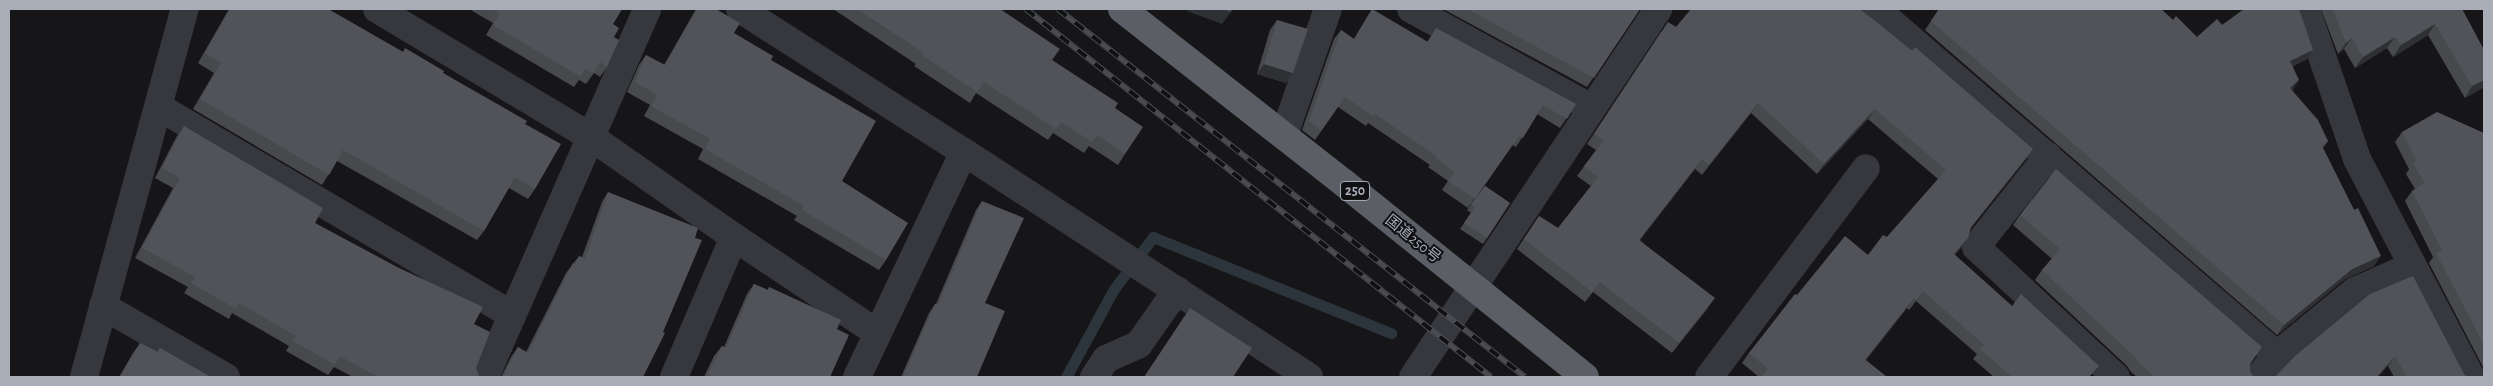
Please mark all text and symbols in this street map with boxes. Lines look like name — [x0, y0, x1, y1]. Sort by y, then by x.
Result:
road number: 250 — [1340, 180, 1370, 202]
street label: 国道250号 — [1382, 211, 1444, 267]

